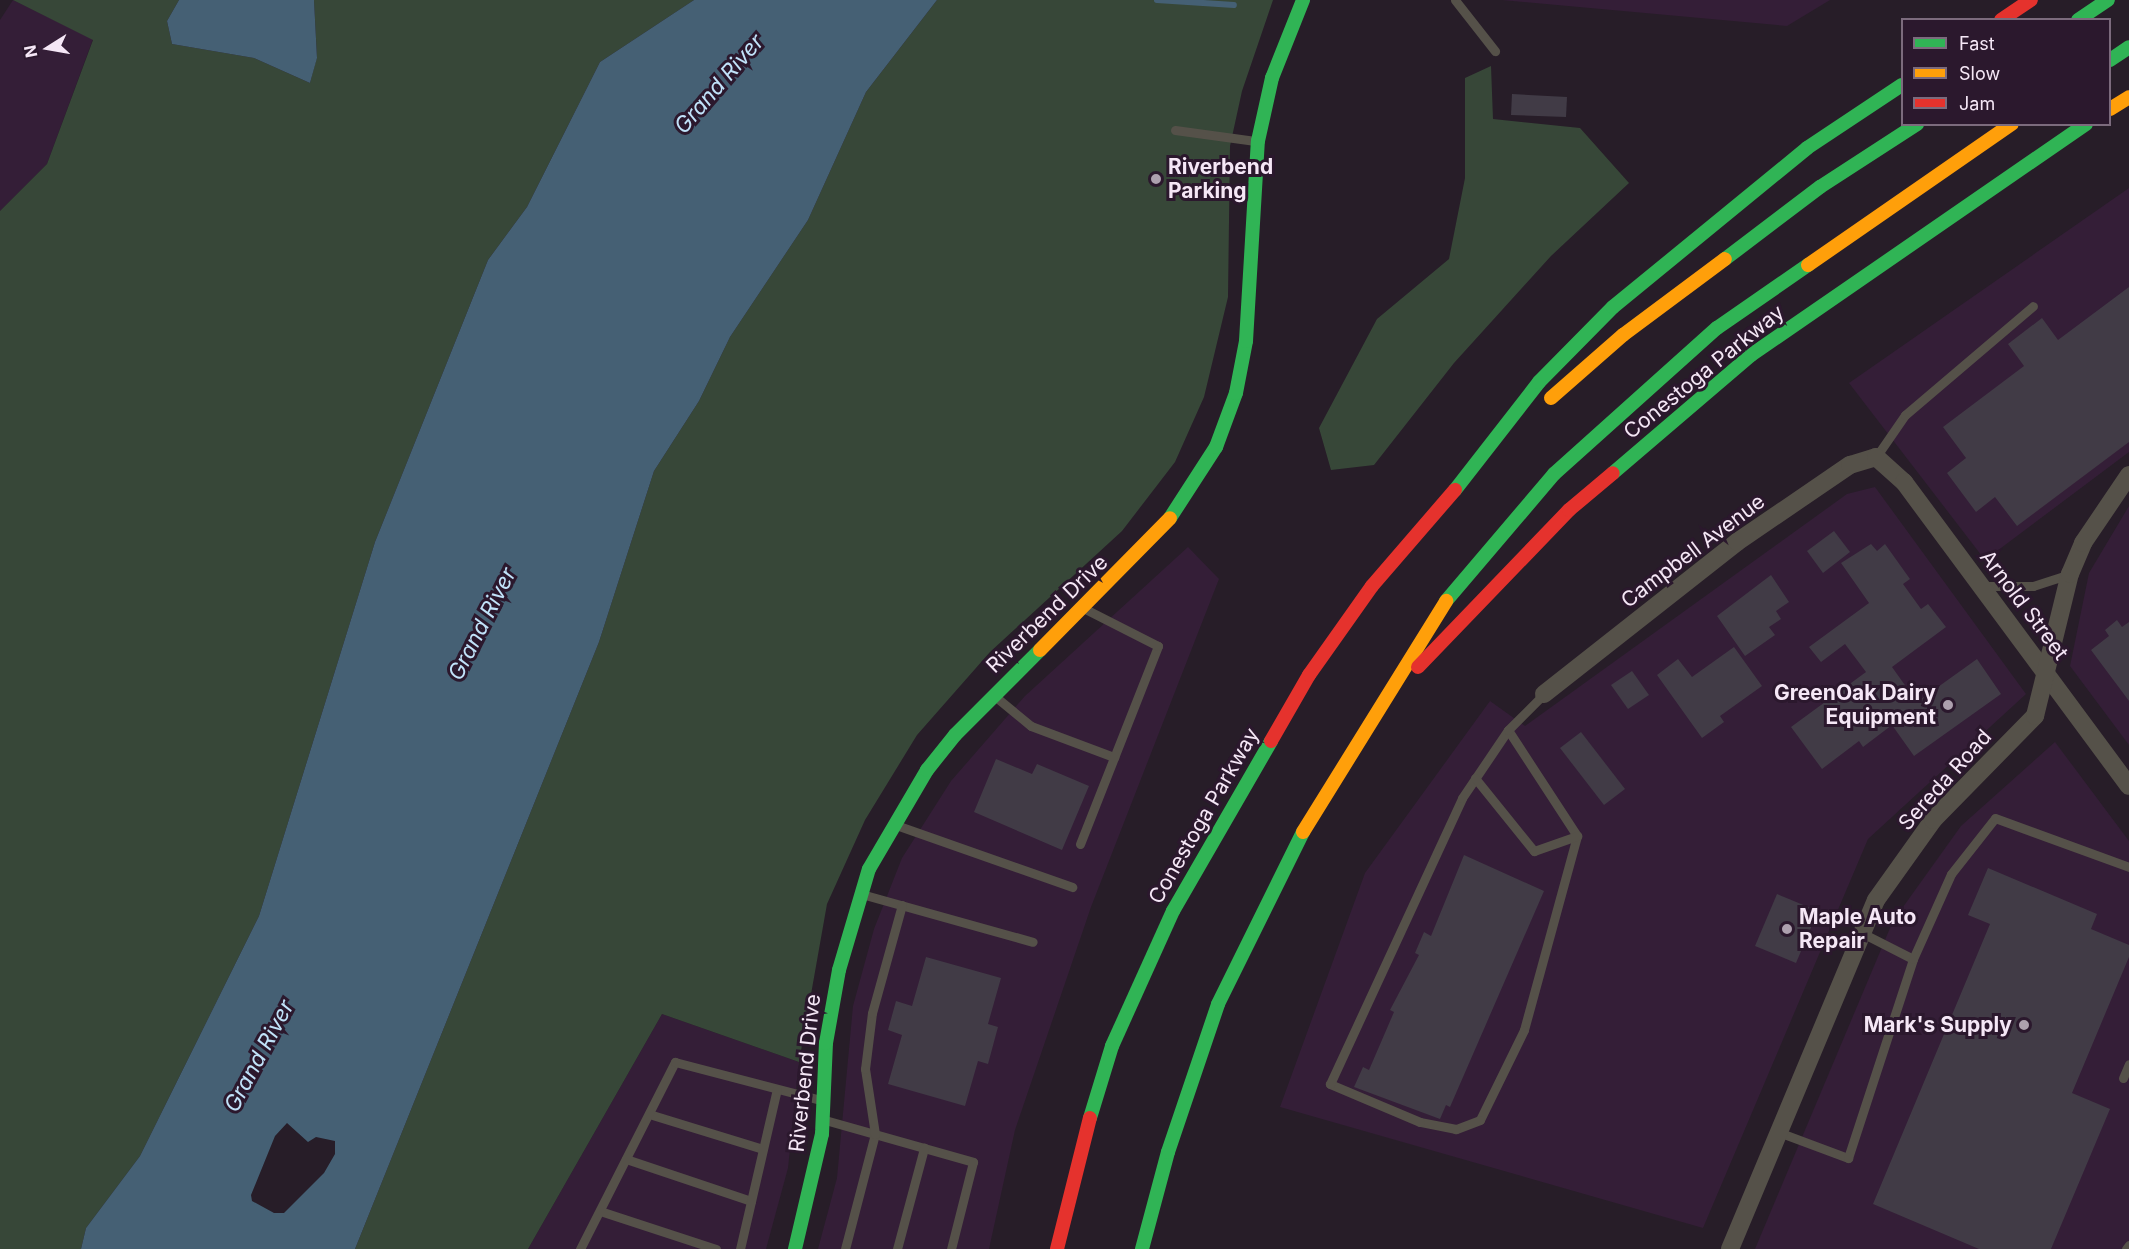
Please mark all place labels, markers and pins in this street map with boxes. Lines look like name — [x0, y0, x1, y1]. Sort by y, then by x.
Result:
place label: Riverbend Parking — [1168, 154, 1273, 204]
marker: Riverbend Parking — [1149, 172, 1163, 186]
place label: GreenOak Dairy Equipment — [1774, 680, 1936, 730]
marker: GreenOak Dairy Equipment — [1941, 698, 1955, 712]
place label: Maple Auto Repair — [1799, 904, 1916, 954]
marker: Maple Auto Repair — [1780, 922, 1794, 936]
place label: Mark's Supply — [1864, 1012, 2012, 1038]
marker: Mark's Supply — [2017, 1018, 2031, 1032]

